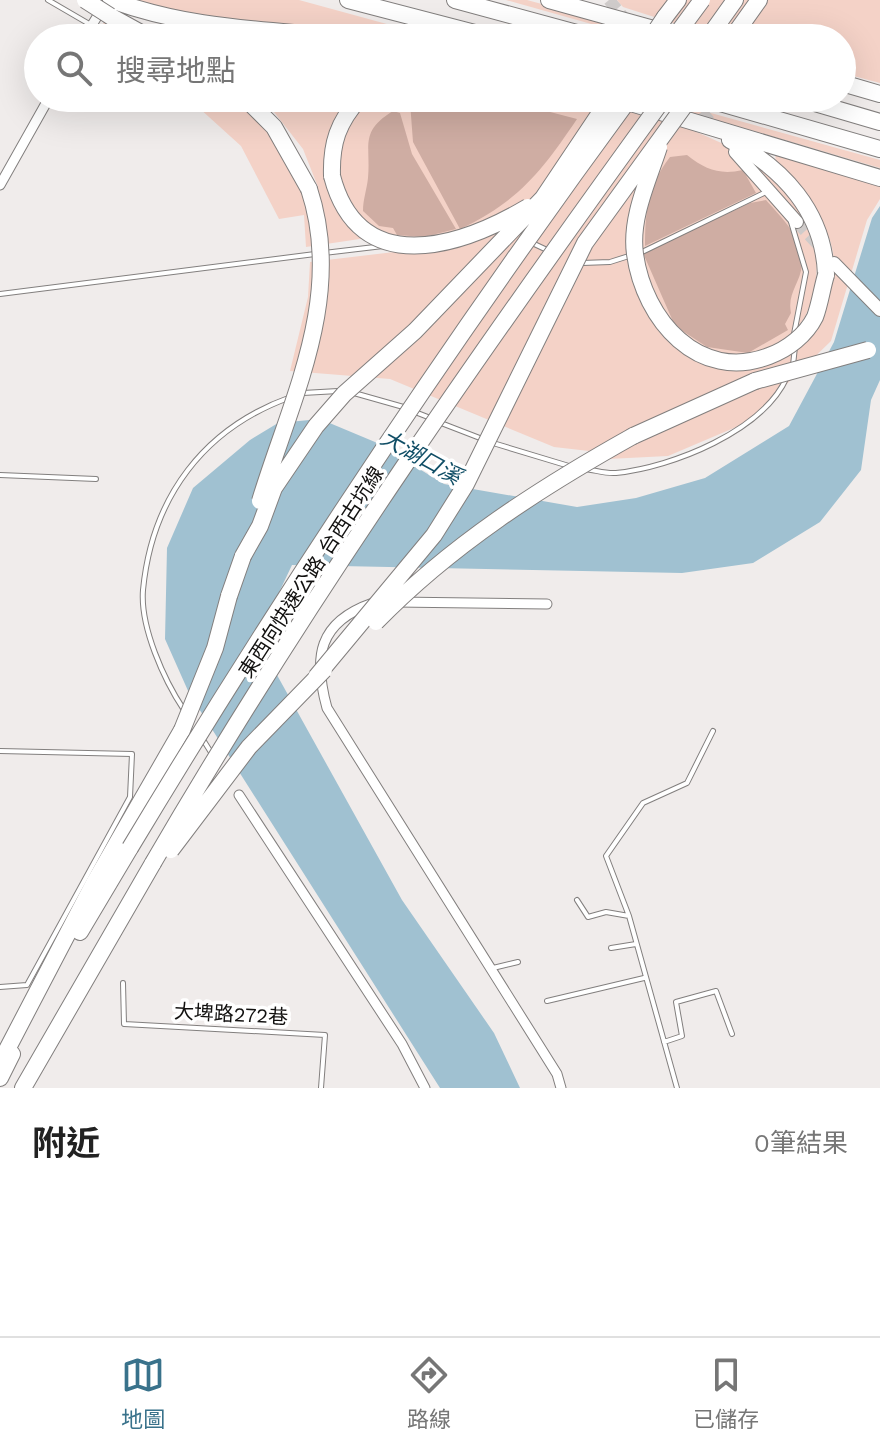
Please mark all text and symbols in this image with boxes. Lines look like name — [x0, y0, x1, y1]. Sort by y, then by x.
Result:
search box — [24, 24, 856, 112]
icon: search — [52, 46, 96, 90]
text: 搜尋地點 — [116, 53, 236, 88]
water label: 大湖口溪 — [376, 425, 468, 491]
street label: 東西向快速公路 台西古坑線 — [234, 462, 388, 682]
street label: 大埤路272巷 — [173, 999, 289, 1029]
text: 附近 — [32, 1123, 100, 1163]
text: 0筆結果 — [754, 1128, 848, 1158]
tab: 地圖 — [121, 1353, 165, 1433]
tab: 路線 — [407, 1353, 451, 1433]
tab: 已儲存 — [693, 1353, 759, 1433]

